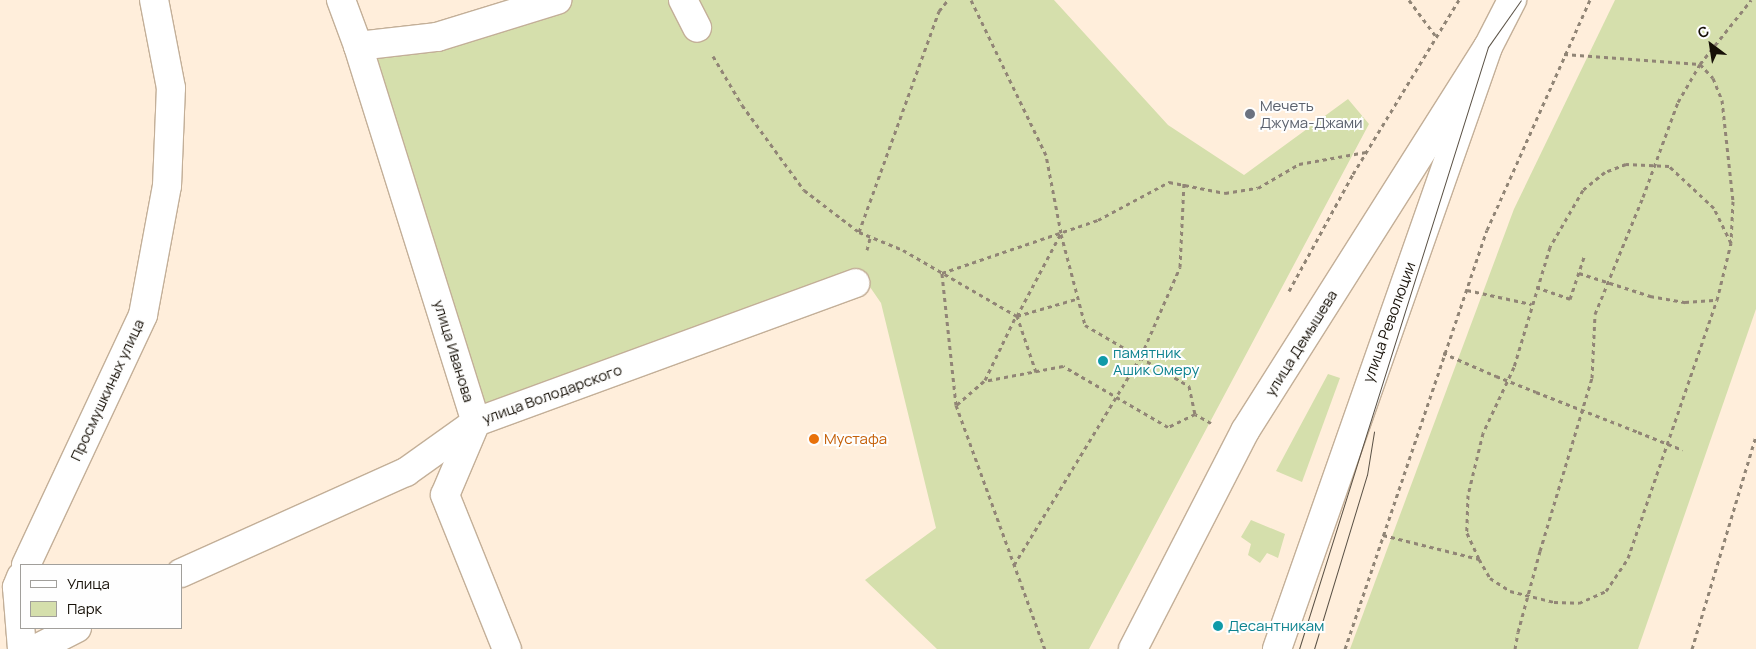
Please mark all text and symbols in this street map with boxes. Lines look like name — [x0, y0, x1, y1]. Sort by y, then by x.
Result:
north arrow — [1686, 20, 1736, 70]
text: С — [1694, 21, 1712, 43]
place label: Мечеть Джума-Джами — [1260, 96, 1363, 131]
marker: Мечеть Джума-Джами — [1244, 108, 1256, 120]
street label: улица Революции — [1359, 259, 1419, 385]
street label: улица Демышева — [1261, 287, 1341, 399]
street label: улица Иванова — [430, 298, 478, 404]
street label: Просмушкиных улица — [66, 316, 148, 464]
place label: памятник Ашик Омеру — [1113, 343, 1199, 378]
marker: памятник Ашик Омеру — [1097, 355, 1109, 367]
street label: улица Володарского — [480, 360, 624, 428]
place label: Мустафа — [824, 430, 887, 448]
marker: Мустафа — [808, 433, 820, 445]
legend — [20, 564, 182, 629]
text: Улица — [67, 573, 110, 594]
text: Парк — [67, 598, 102, 619]
place label: Десантникам — [1228, 617, 1324, 635]
marker: Десантникам — [1212, 620, 1224, 632]

